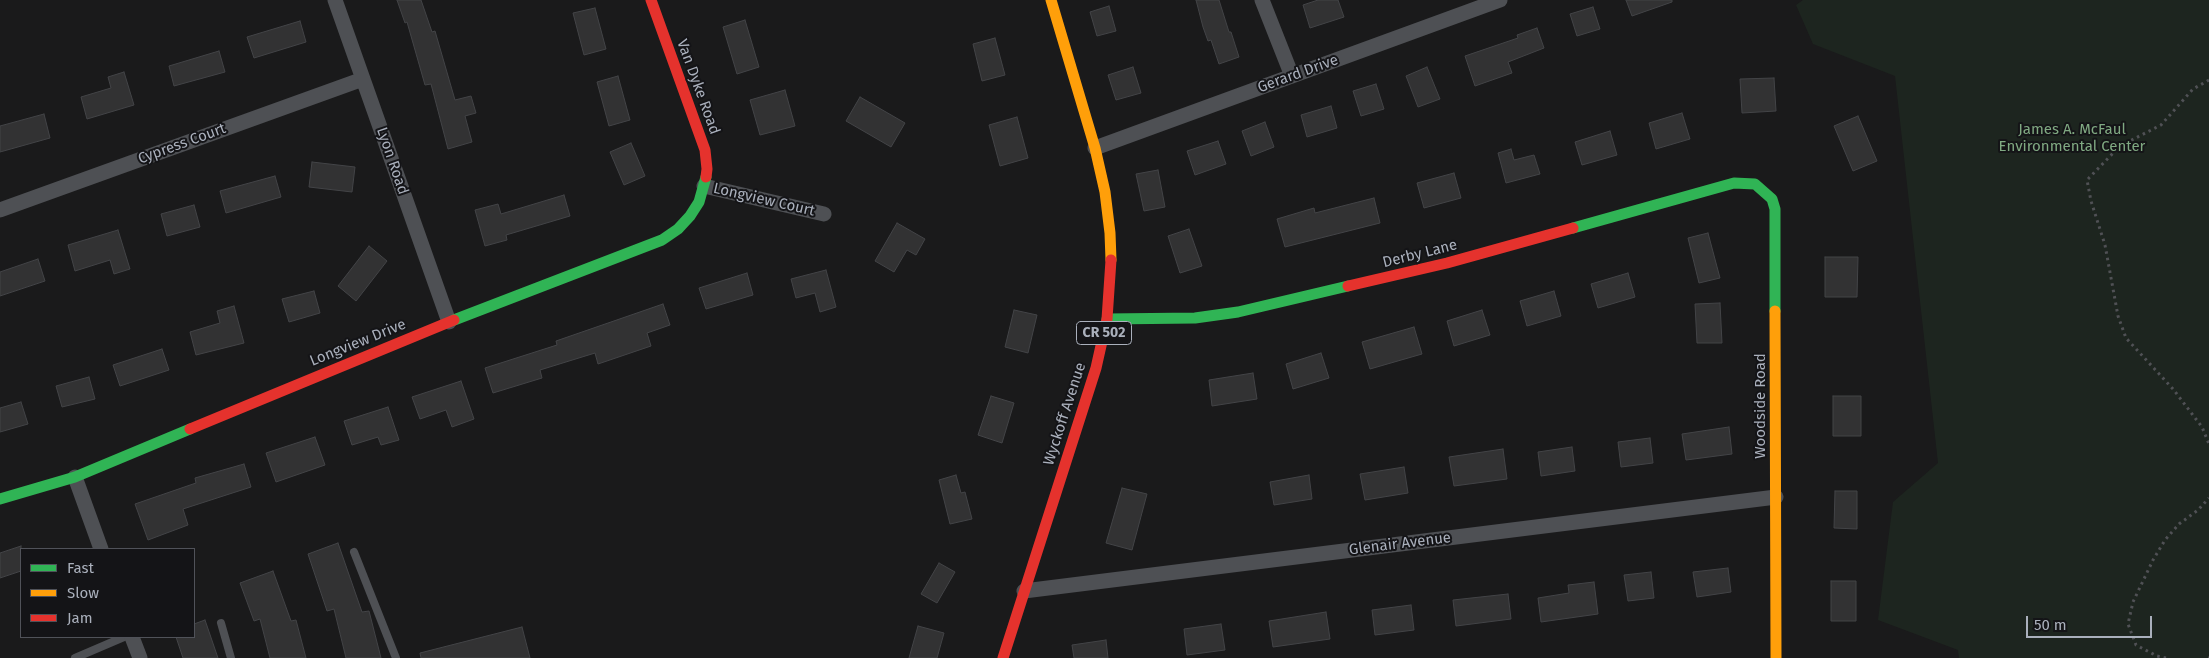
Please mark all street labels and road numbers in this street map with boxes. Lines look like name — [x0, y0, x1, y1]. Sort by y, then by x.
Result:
street label: Van Dyke Road — [672, 37, 724, 137]
street label: Gerard Drive — [1255, 51, 1341, 97]
street label: Cypress Court — [136, 120, 228, 168]
street label: Lyon Road — [372, 125, 412, 197]
street label: Longview Court — [711, 180, 817, 220]
street label: Derby Lane — [1381, 236, 1459, 272]
street label: Longview Drive — [307, 316, 409, 370]
road number: CR 502 — [1076, 322, 1132, 344]
street label: Woodside Road — [1752, 353, 1770, 459]
street label: Wyckoff Avenue — [1040, 360, 1090, 468]
street label: Glenair Avenue — [1348, 529, 1452, 559]

